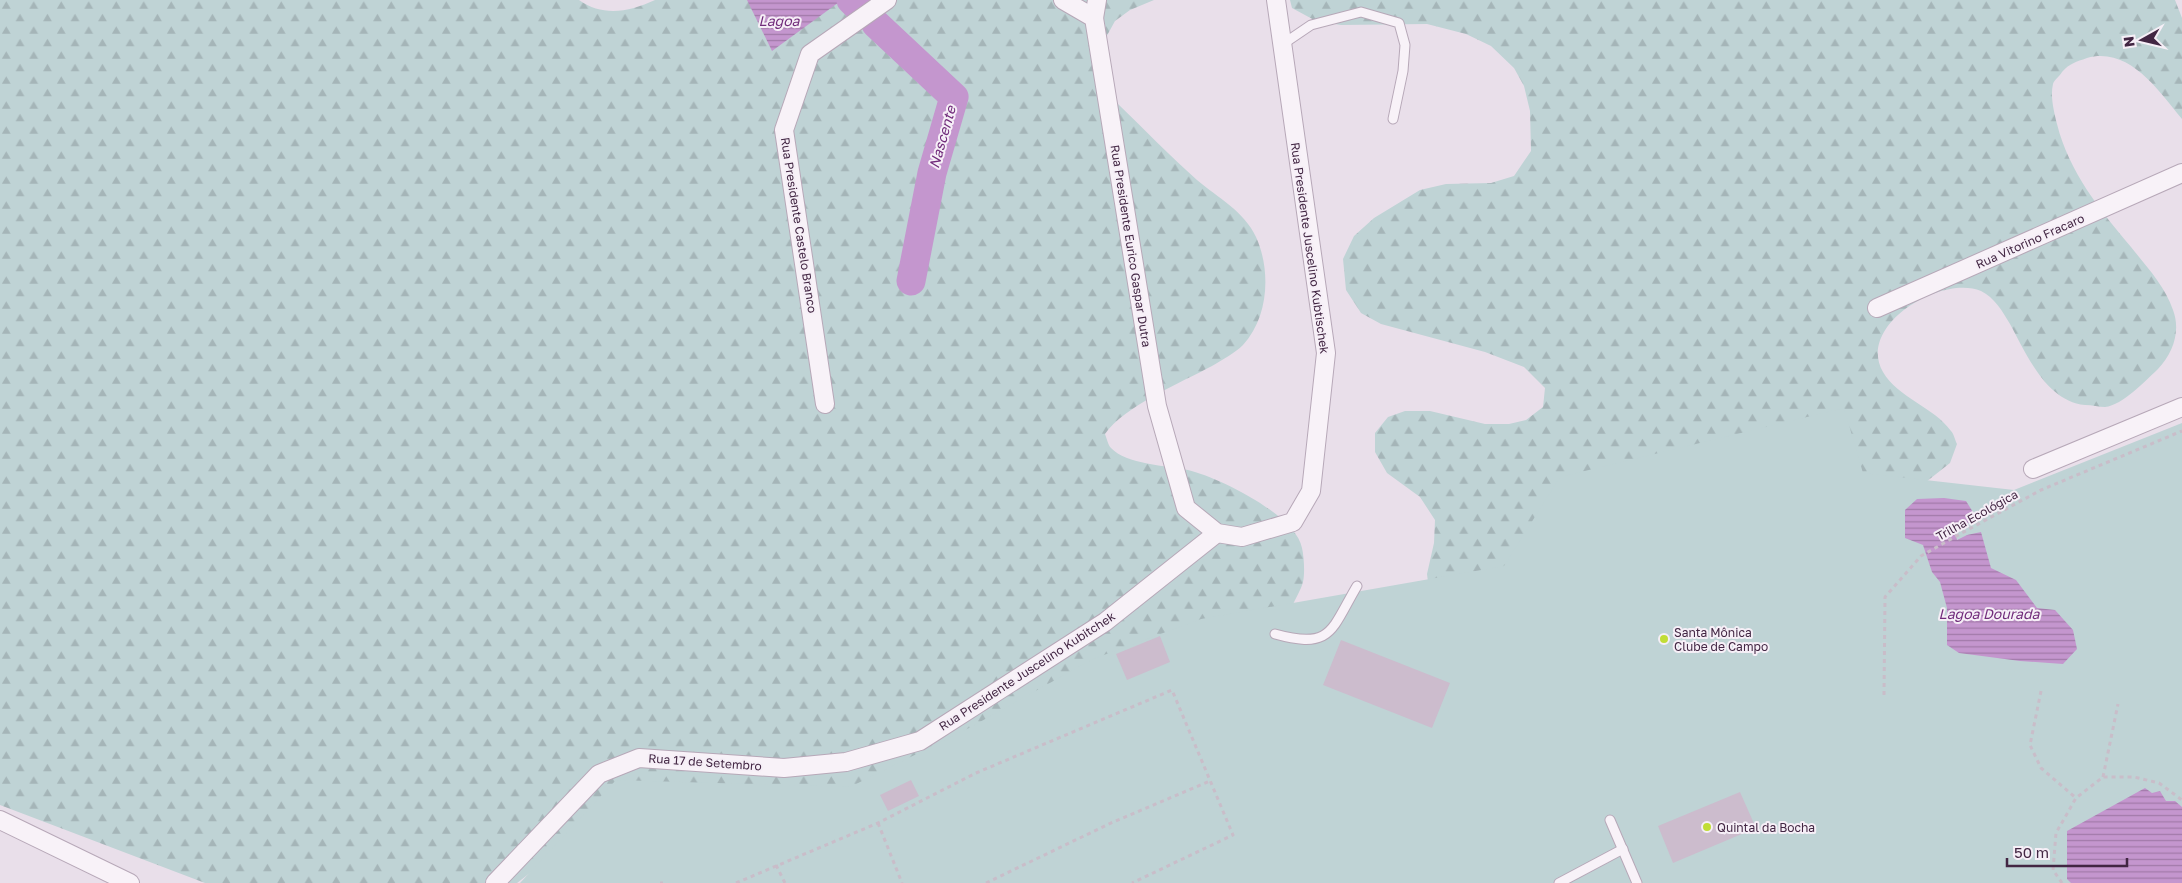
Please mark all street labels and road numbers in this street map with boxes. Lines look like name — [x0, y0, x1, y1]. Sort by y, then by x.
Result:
street label: Rua Presidente Castelo Branco — [778, 136, 820, 314]
street label: Rua Presidente Juscelino Kubtischek — [1288, 141, 1332, 355]
street label: Rua Presidente Eurico Gaspar Dutra — [1108, 144, 1154, 348]
street label: Rua Vitorino Fracaro — [1973, 210, 2087, 272]
street label: Trilha Ecológica — [1934, 486, 2020, 544]
street label: Rua Presidente Juscelino Kubitchek — [936, 608, 1118, 734]
street label: Rua 17 de Setembro — [648, 751, 762, 773]

